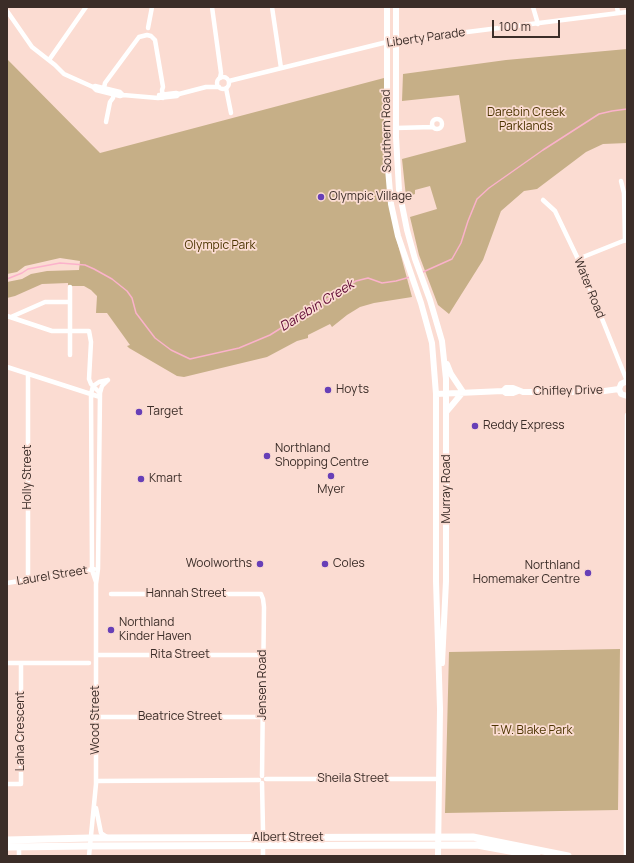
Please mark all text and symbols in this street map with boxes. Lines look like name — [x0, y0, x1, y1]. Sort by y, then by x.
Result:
scale bar — [494, 12, 562, 38]
text: 100 m — [499, 18, 531, 35]
street label: Liberty Parade — [386, 25, 466, 51]
street label: Southern Road — [379, 89, 395, 173]
park label: Darebin Creek Parklands — [487, 106, 565, 134]
place label: Olympic Village — [329, 190, 412, 204]
marker: Olympic Village — [316, 192, 326, 202]
park label: Olympic Park — [185, 239, 255, 253]
street label: Water Road — [570, 256, 608, 320]
water label: Darebin Creek — [277, 277, 357, 335]
place label: Hoyts — [336, 383, 369, 397]
street label: Chifley Drive — [533, 383, 603, 399]
marker: Hoyts — [323, 385, 333, 395]
place label: Target — [147, 405, 183, 419]
marker: Target — [134, 407, 144, 417]
place label: Reddy Express — [483, 419, 565, 433]
marker: Reddy Express — [470, 421, 480, 431]
place label: Northland Shopping Centre — [275, 442, 369, 470]
street label: Holly Street — [21, 445, 35, 509]
marker: Northland Shopping Centre — [262, 451, 272, 461]
street label: Murray Road — [440, 454, 454, 524]
marker: Myer — [326, 471, 336, 481]
place label: Kmart — [149, 472, 182, 486]
marker: Kmart — [136, 474, 146, 484]
place label: Myer — [317, 483, 345, 497]
place label: Woolworths — [186, 557, 252, 571]
place label: Coles — [333, 557, 365, 571]
marker: Woolworths — [255, 559, 265, 569]
marker: Coles — [320, 559, 330, 569]
place label: Northland Homemaker Centre — [473, 559, 580, 587]
street label: Laurel Street — [16, 563, 88, 589]
marker: Northland Homemaker Centre — [583, 568, 593, 578]
street label: Hannah Street — [146, 587, 226, 601]
place label: Northland Kinder Haven — [119, 616, 191, 644]
marker: Northland Kinder Haven — [106, 625, 116, 635]
street label: Rita Street — [150, 648, 210, 662]
street label: Jensen Road — [256, 650, 270, 720]
street label: Wood Street — [89, 685, 103, 755]
street label: Laha Crescent — [14, 691, 28, 771]
street label: Beatrice Street — [138, 710, 222, 724]
park label: T.W. Blake Park — [492, 724, 572, 738]
street label: Sheila Street — [317, 772, 389, 786]
street label: Albert Street — [252, 831, 324, 845]

